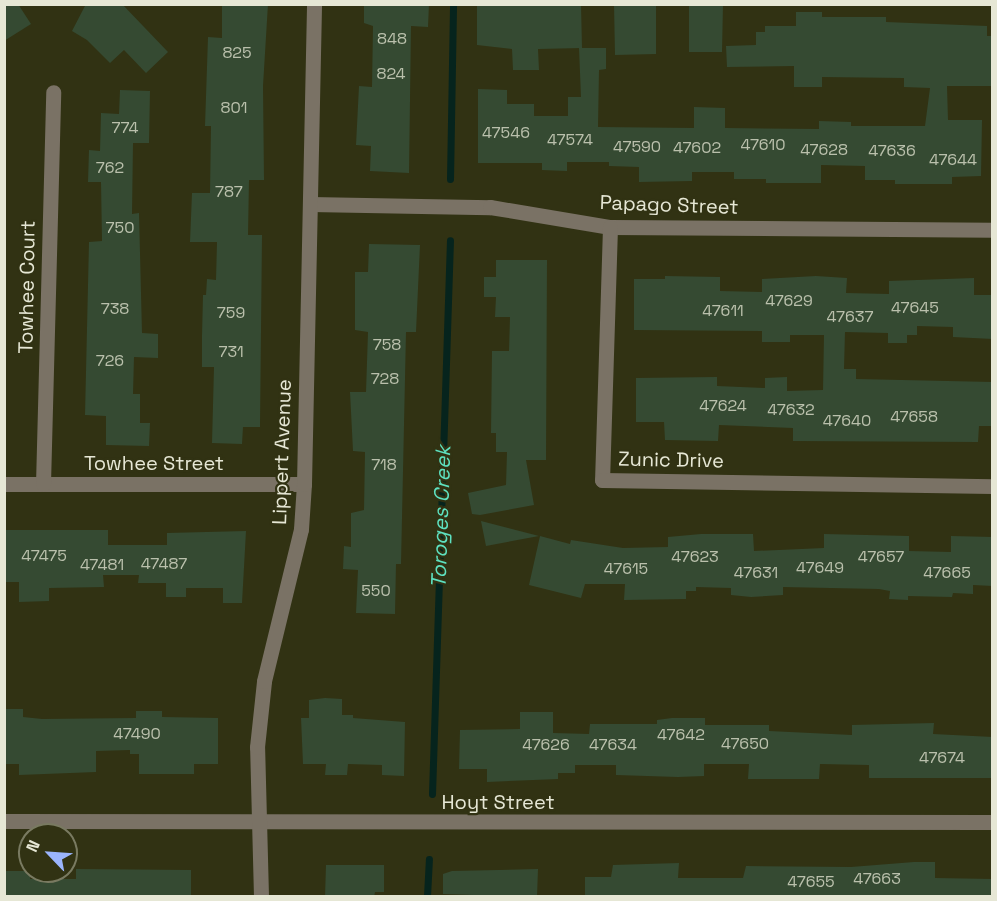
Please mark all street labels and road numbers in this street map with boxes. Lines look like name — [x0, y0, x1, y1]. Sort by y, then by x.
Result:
street label: Papago Street — [599, 191, 739, 219]
street label: Towhee Court — [14, 220, 40, 354]
street label: Lippert Avenue — [267, 379, 297, 525]
street label: Zunic Drive — [618, 447, 724, 473]
street label: Towhee Street — [84, 451, 224, 475]
street label: Hoyt Street — [441, 790, 555, 814]

